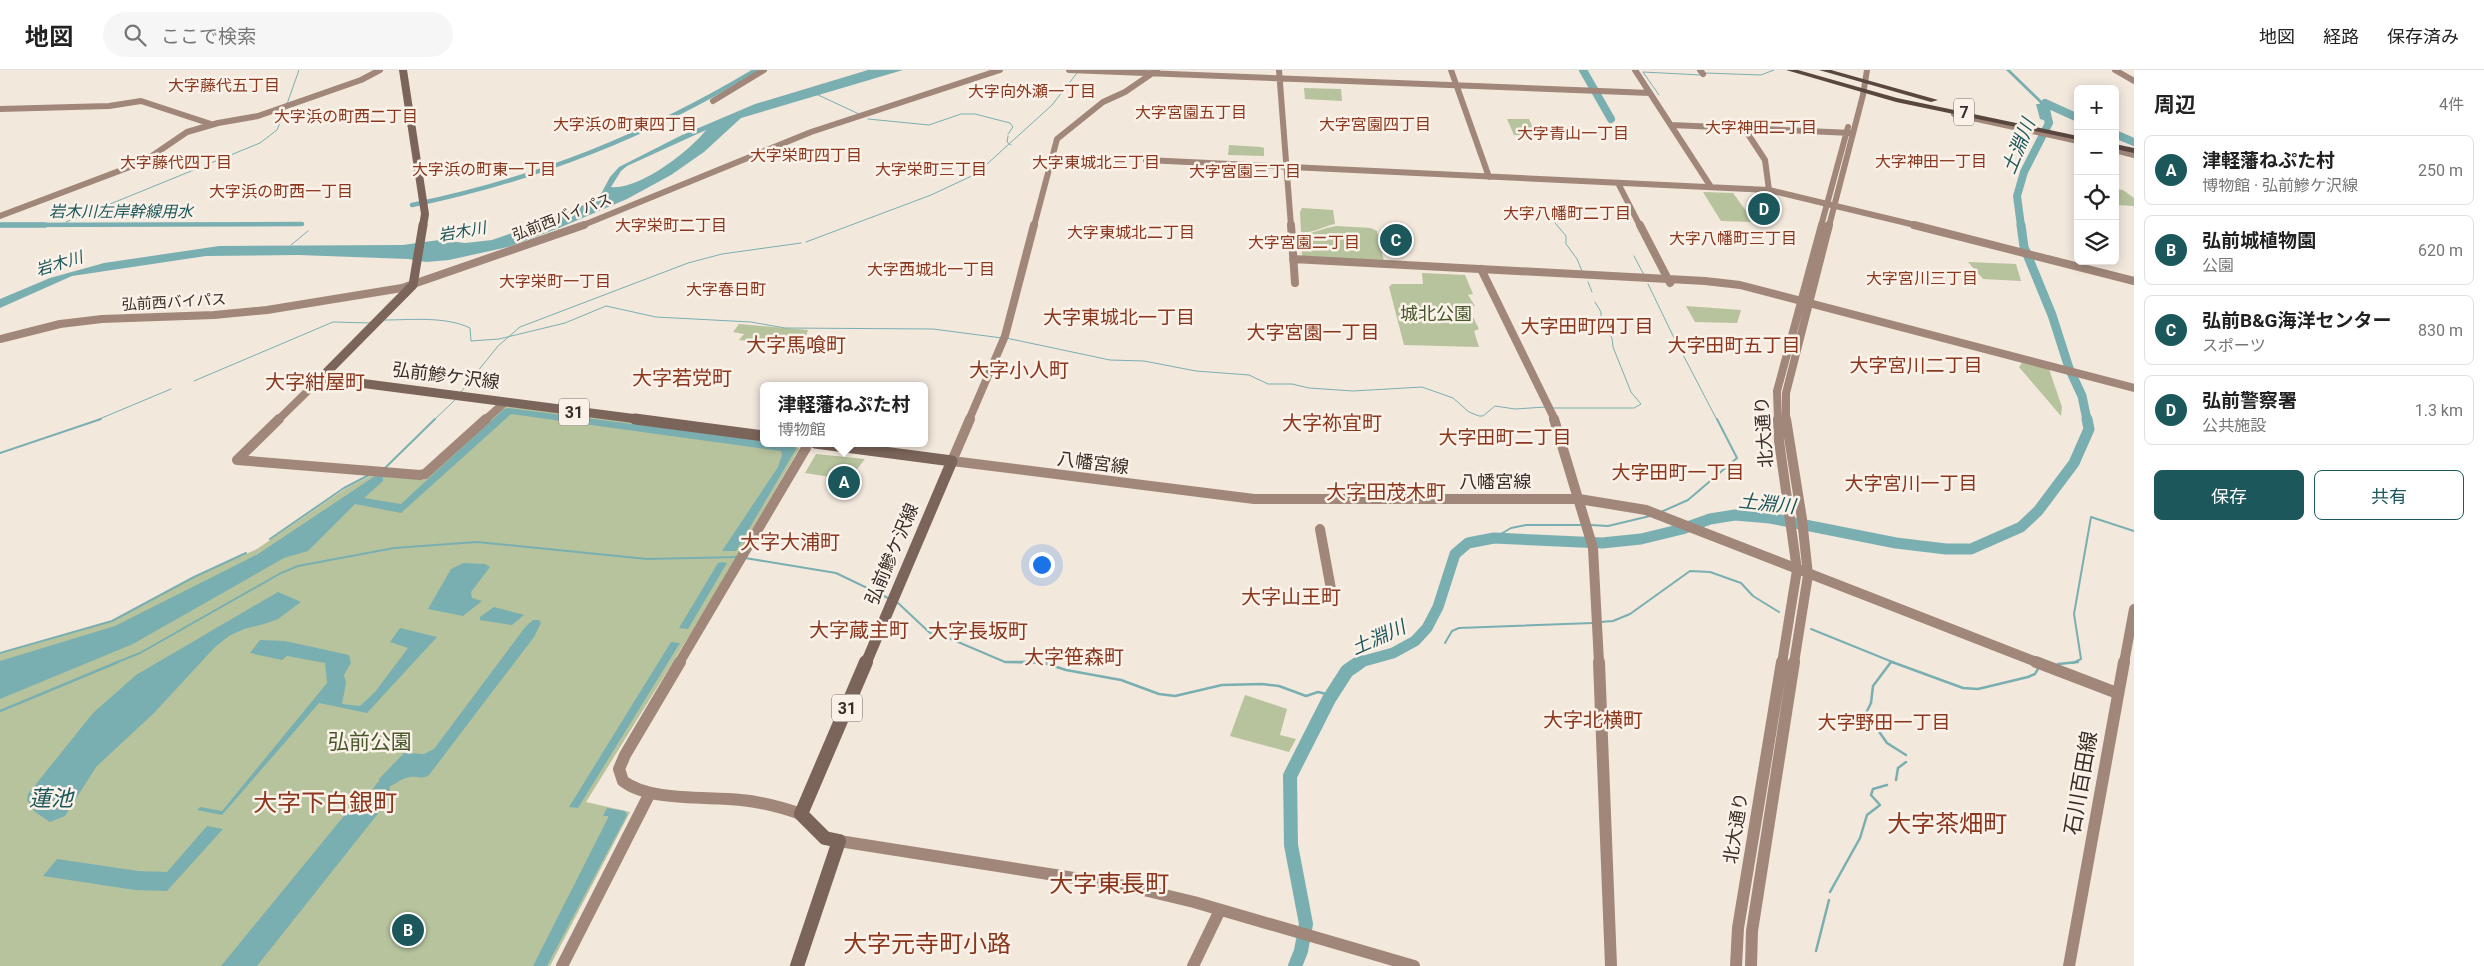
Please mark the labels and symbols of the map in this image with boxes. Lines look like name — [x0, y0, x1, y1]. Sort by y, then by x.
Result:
district label: 大字藤代五丁目 — [168, 76, 280, 95]
district label: 大字向外瀬一丁目 — [968, 82, 1096, 101]
road number: 7 — [1954, 98, 1974, 126]
district label: 大字宮園五丁目 — [1135, 103, 1247, 122]
district label: 大字浜の町西二丁目 — [274, 107, 418, 126]
water label: 土淵川 — [1997, 114, 2041, 177]
district label: 大字浜の町東四丁目 — [553, 115, 697, 134]
district label: 大字宮園四丁目 — [1319, 115, 1431, 134]
district label: 大字神田二丁目 — [1705, 118, 1817, 137]
district label: 大字青山一丁目 — [1517, 124, 1629, 143]
district label: 大字栄町四丁目 — [750, 146, 862, 165]
district label: 大字神田一丁目 — [1875, 152, 1987, 171]
district label: 大字藤代四丁目 — [120, 153, 232, 172]
district label: 大字東城北三丁目 — [1032, 153, 1160, 172]
district label: 大字浜の町東一丁目 — [412, 160, 556, 179]
district label: 大字栄町三丁目 — [875, 160, 987, 179]
district label: 大字宮園三丁目 — [1189, 162, 1301, 181]
district label: 大字浜の町西一丁目 — [209, 182, 353, 201]
street label: 弘前西バイパス — [510, 190, 614, 244]
pin: D — [1748, 190, 1780, 228]
water label: 岩木川左岸幹線用水 — [49, 202, 195, 221]
district label: 大字八幡町二丁目 — [1503, 204, 1631, 223]
district label: 大字栄町二丁目 — [615, 216, 727, 235]
water label: 岩木川 — [437, 218, 489, 245]
pin: C — [1380, 221, 1412, 259]
district label: 大字東城北二丁目 — [1067, 223, 1195, 242]
district label: 大字八幡町三丁目 — [1669, 229, 1797, 248]
district label: 大字宮園二丁目 — [1248, 233, 1360, 252]
water label: 岩木川 — [33, 247, 87, 280]
district label: 大字西城北一丁目 — [867, 260, 995, 279]
district label: 大字宮川三丁目 — [1866, 269, 1978, 288]
district label: 大字栄町一丁目 — [499, 272, 611, 291]
district label: 大字春日町 — [686, 280, 766, 299]
street label: 弘前西バイパス — [121, 290, 227, 314]
park label: 城北公園 — [1400, 303, 1472, 324]
district label: 大字東城北一丁目 — [1043, 306, 1195, 329]
district label: 大字田町四丁目 — [1520, 315, 1654, 338]
district label: 大字宮園一丁目 — [1246, 321, 1380, 344]
district label: 大字馬喰町 — [746, 333, 846, 357]
district label: 大字田町五丁目 — [1667, 334, 1801, 357]
district label: 大字宮川二丁目 — [1849, 354, 1983, 377]
district label: 大字小人町 — [969, 358, 1069, 382]
street label: 弘前鰺ケ沢線 — [391, 359, 501, 393]
district label: 大字若党町 — [632, 366, 732, 390]
district label: 大字紺屋町 — [265, 370, 365, 394]
street label: 北大通り — [1751, 395, 1776, 469]
road number: 31 — [559, 398, 589, 426]
district label: 大字祢宜町 — [1282, 411, 1382, 435]
district label: 大字田町二丁目 — [1438, 426, 1572, 449]
street label: 八幡宮線 — [1056, 448, 1130, 477]
district label: 大字田町一丁目 — [1611, 461, 1745, 484]
pin: A — [828, 463, 860, 501]
street label: 八幡宮線 — [1459, 471, 1531, 492]
district label: 大字宮川一丁目 — [1844, 472, 1978, 495]
district label: 大字田茂木町 — [1326, 480, 1446, 504]
water label: 土淵川 — [1737, 489, 1798, 518]
street label: 弘前鰺ケ沢線 — [861, 500, 922, 608]
district label: 大字大浦町 — [740, 530, 840, 554]
your location — [1029, 552, 1055, 578]
district label: 大字山王町 — [1241, 585, 1341, 609]
water label: 土淵川 — [1347, 615, 1411, 660]
district label: 大字蔵主町 — [809, 618, 909, 642]
district label: 大字長坂町 — [928, 619, 1028, 643]
district label: 大字笹森町 — [1024, 645, 1124, 669]
road number: 31 — [832, 694, 862, 721]
district label: 大字北横町 — [1543, 708, 1643, 732]
district label: 大字野田一丁目 — [1817, 711, 1951, 734]
street label: 石川百田線 — [2060, 729, 2102, 837]
park label: 弘前公園 — [328, 730, 412, 754]
water label: 蓮池 — [29, 786, 75, 811]
district label: 大字下白銀町 — [253, 789, 397, 817]
street label: 北大通り — [1720, 791, 1752, 865]
district label: 大字茶畑町 — [1887, 810, 2007, 838]
district label: 大字東長町 — [1049, 870, 1169, 898]
pin: B — [392, 911, 424, 949]
district label: 大字元寺町小路 — [843, 930, 1011, 958]

